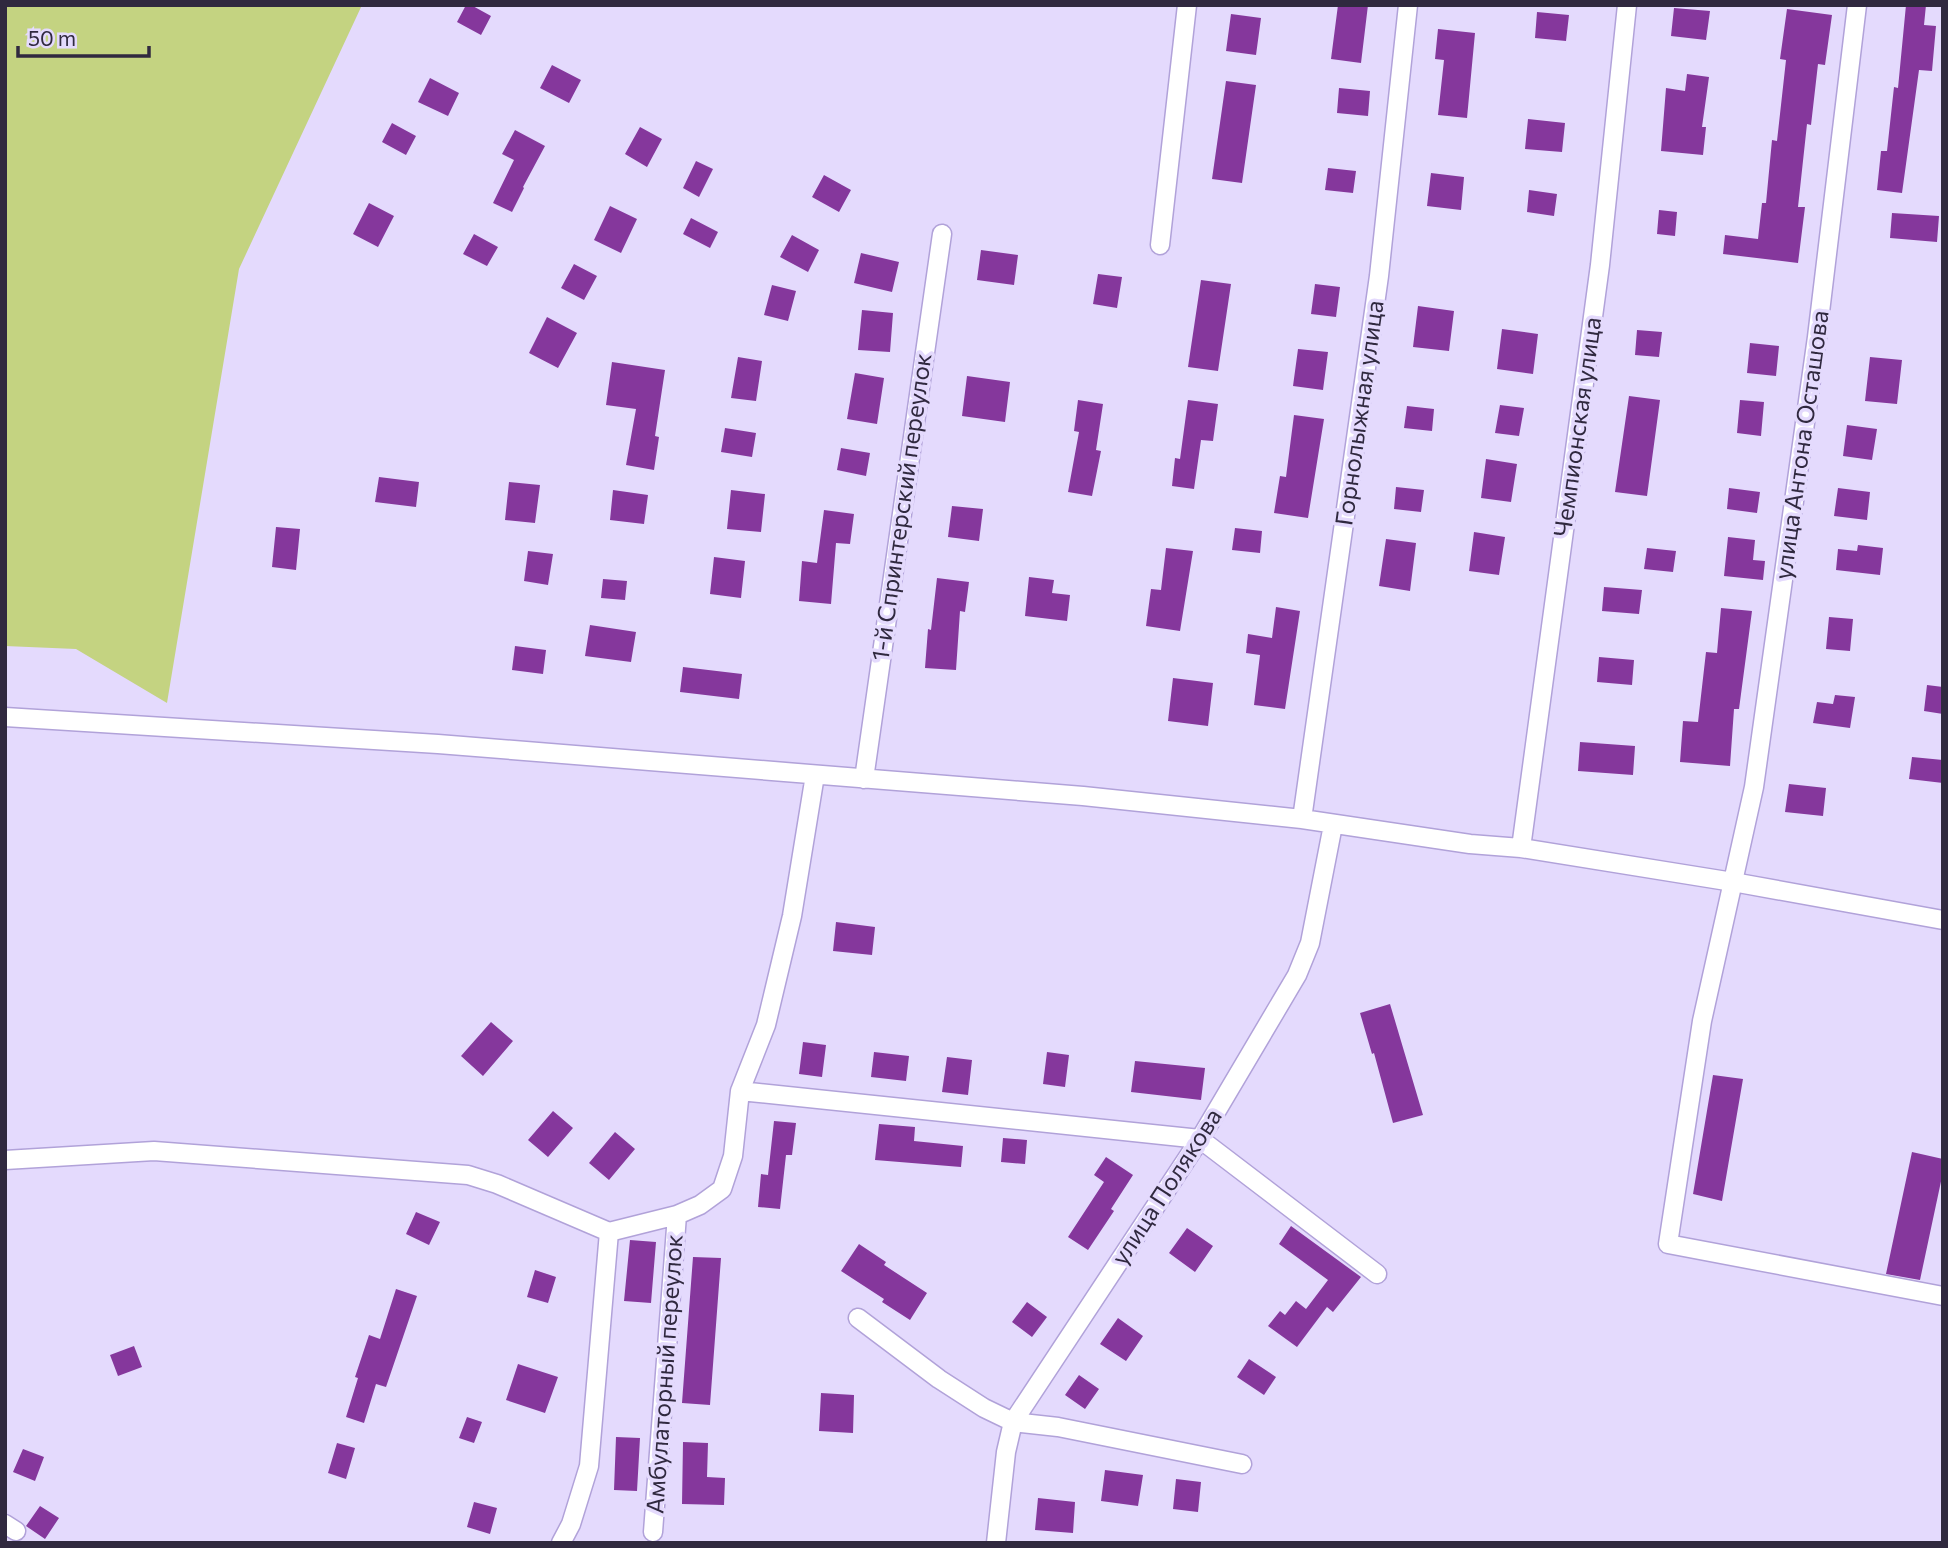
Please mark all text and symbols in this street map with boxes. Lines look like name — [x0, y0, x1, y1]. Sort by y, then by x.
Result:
scale bar — [18, 14, 149, 58]
text: 50 m — [28, 25, 76, 50]
street label: Горнолыжная улица — [1328, 298, 1389, 527]
street label: улица Антона Осташова — [1767, 308, 1834, 581]
street label: Чемпионская улица — [1547, 315, 1606, 538]
street label: 1-й Спринтерский переулок — [865, 351, 936, 662]
street label: улица Полякова — [1104, 1103, 1227, 1270]
street label: Амбулаторный переулок — [639, 1233, 688, 1515]

